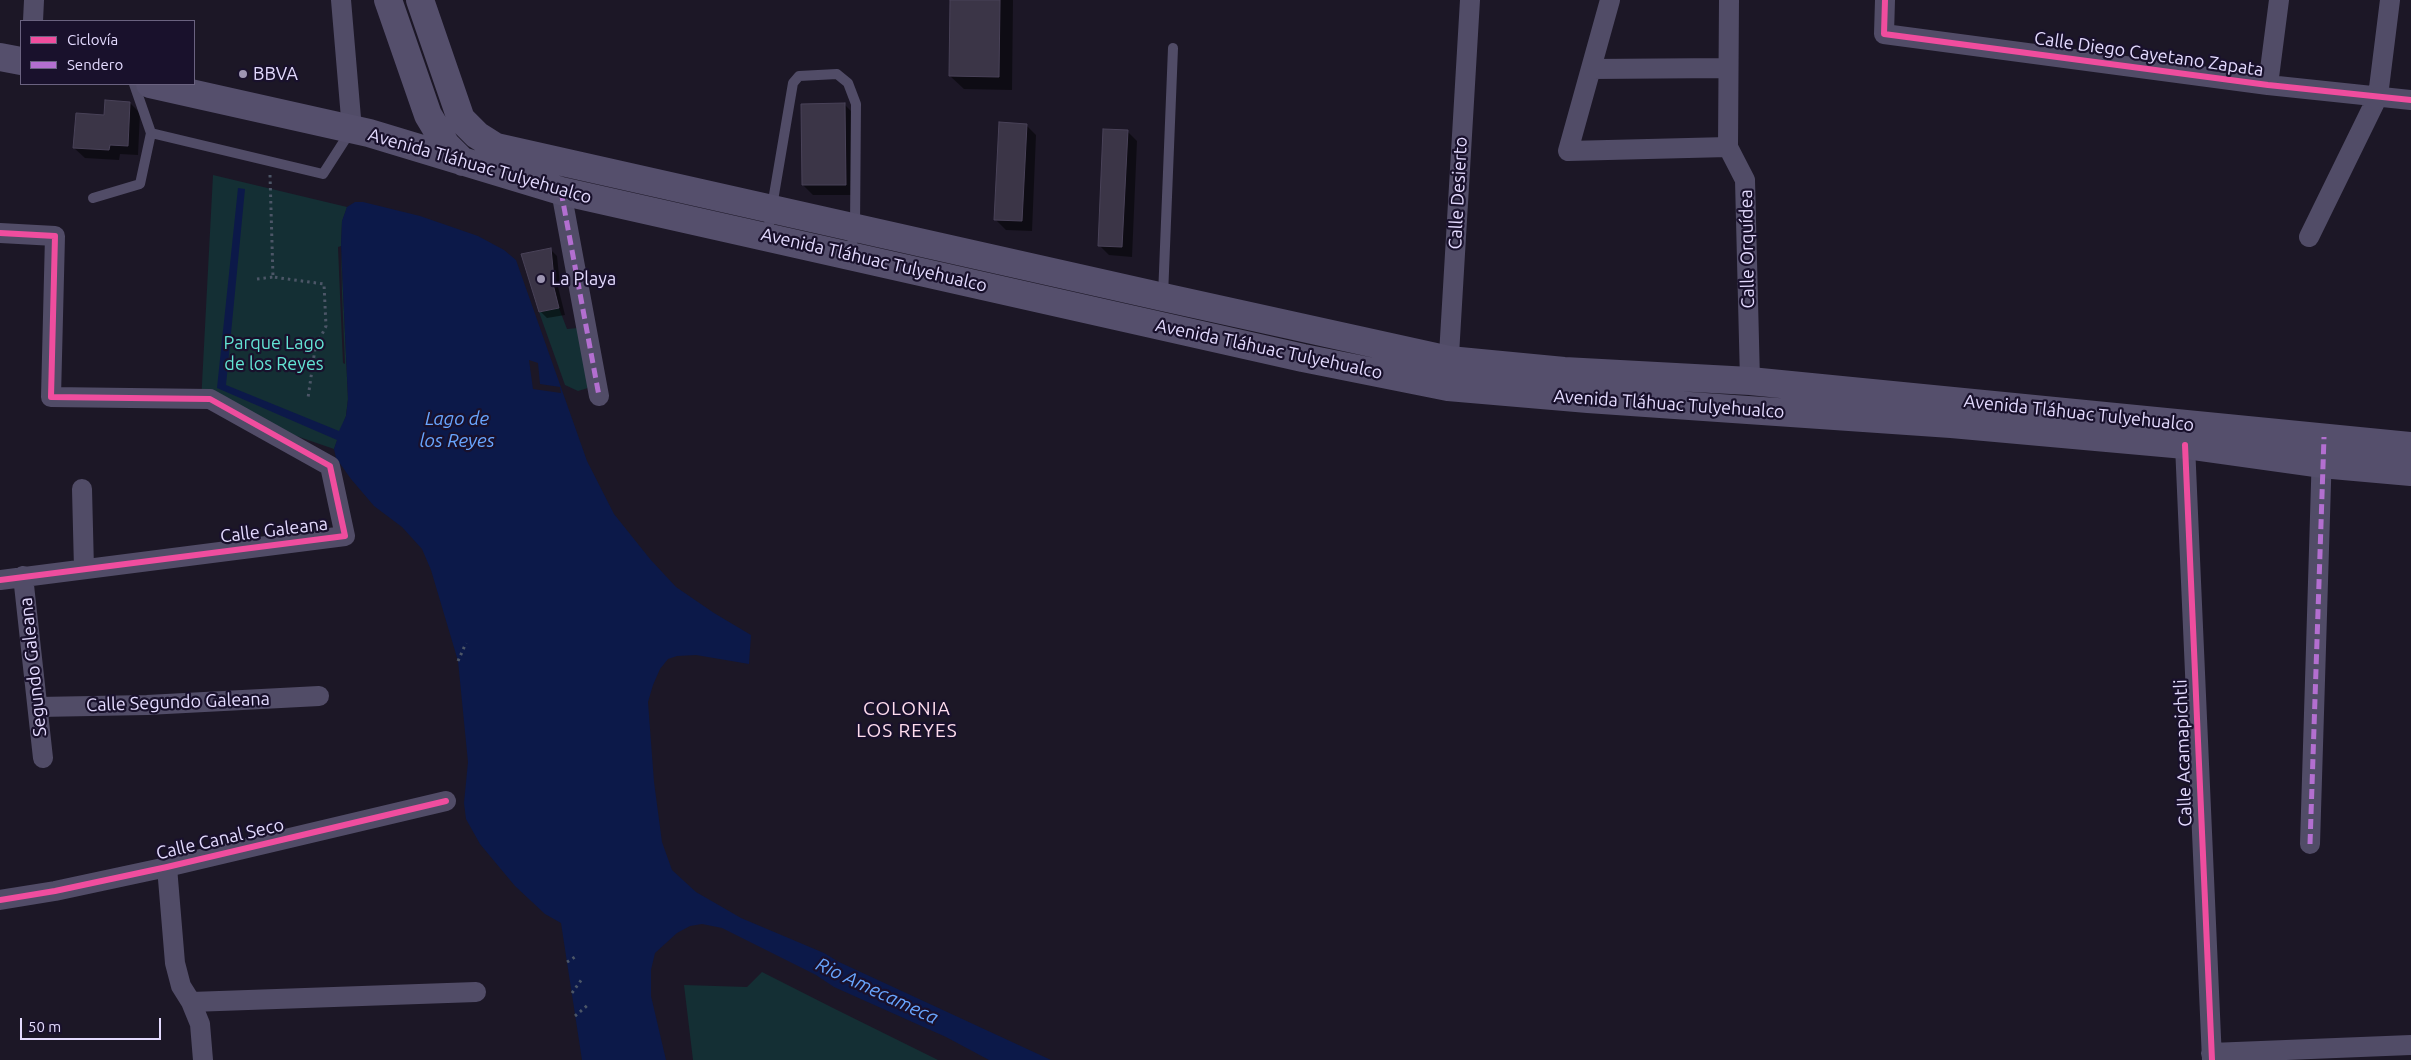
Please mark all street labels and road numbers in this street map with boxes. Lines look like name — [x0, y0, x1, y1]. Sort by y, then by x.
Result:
street label: Calle Diego Cayetano Zapata — [2033, 27, 2265, 81]
street label: Avenida Tláhuac Tulyehualco — [366, 124, 594, 208]
street label: Calle Desierto — [1444, 136, 1472, 250]
street label: Calle Orquídea — [1735, 189, 1759, 309]
street label: Avenida Tláhuac Tulyehualco — [759, 223, 989, 297]
street label: Avenida Tláhuac Tulyehualco — [1154, 314, 1384, 384]
street label: Avenida Tláhuac Tulyehualco — [1553, 385, 1785, 423]
street label: Avenida Tláhuac Tulyehualco — [1963, 390, 2195, 436]
street label: Calle Galeana — [219, 513, 329, 547]
street label: Segundo Galeana — [15, 596, 51, 738]
street label: Calle Acamapichtli — [2170, 679, 2196, 827]
street label: Calle Segundo Galeana — [86, 688, 270, 716]
street label: Calle Canal Seco — [154, 814, 286, 864]

